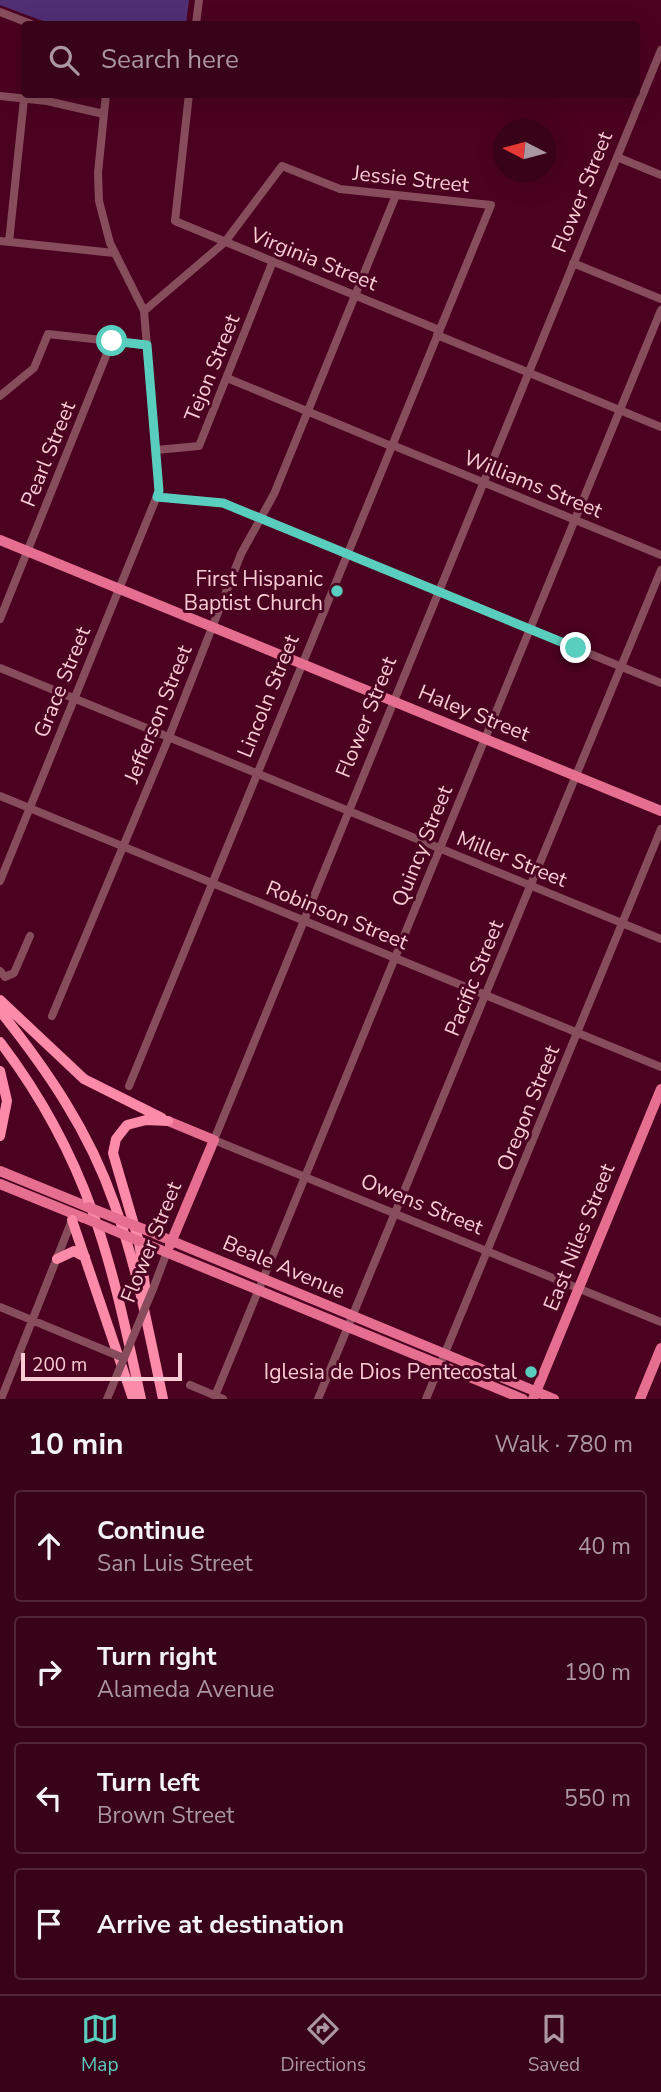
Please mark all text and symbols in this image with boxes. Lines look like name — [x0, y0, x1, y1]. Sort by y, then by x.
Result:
search box — [21, 21, 640, 98]
icon: search — [45, 41, 83, 79]
text: Search here — [101, 42, 239, 77]
north arrow — [493, 119, 556, 182]
street label: Flower Street — [545, 127, 619, 257]
street label: Jessie Street — [350, 159, 471, 199]
street label: Virginia Street — [245, 220, 382, 297]
street label: Tejon Street — [178, 310, 246, 426]
route start — [96, 325, 127, 356]
street label: Pearl Street — [14, 396, 82, 511]
street label: Williams Street — [460, 443, 607, 525]
place label: First Hispanic Baptist Church — [184, 565, 323, 617]
marker: First Hispanic Baptist Church — [329, 583, 345, 599]
street label: Grace Street — [27, 622, 97, 742]
street label: Lincoln Street — [231, 630, 306, 762]
route end — [560, 632, 591, 663]
street label: Jefferson Street — [117, 640, 199, 788]
street label: Flower Street — [329, 652, 403, 782]
street label: Haley Street — [414, 678, 534, 748]
street label: Quincy Street — [385, 781, 459, 911]
street label: Miller Street — [453, 824, 572, 894]
street label: Robinson Street — [262, 874, 413, 956]
street label: Pacific Street — [438, 915, 510, 1040]
street label: Oregon Street — [490, 1040, 566, 1175]
street label: East Niles Street — [537, 1159, 622, 1315]
street label: Owens Street — [357, 1167, 488, 1241]
street label: Flower Street — [114, 1177, 188, 1307]
street label: Beale Avenue — [218, 1229, 350, 1305]
scale bar — [21, 1350, 182, 1382]
text: 200 m — [32, 1352, 87, 1378]
place label: Iglesia de Dios Pentecostal — [264, 1358, 518, 1386]
marker: Iglesia de Dios Pentecostal — [523, 1364, 539, 1380]
text: 10 min — [28, 1424, 124, 1465]
text: Walk · 780 m — [494, 1429, 633, 1460]
text: Continue — [97, 1513, 205, 1548]
icon: ahead — [30, 1527, 68, 1565]
text: 40 m — [578, 1531, 631, 1562]
text: San Luis Street — [97, 1548, 253, 1579]
text: Turn right — [97, 1639, 216, 1674]
icon: right — [30, 1653, 68, 1691]
text: 190 m — [564, 1657, 631, 1688]
text: Alameda Avenue — [97, 1674, 274, 1705]
text: Turn left — [97, 1765, 200, 1800]
icon: left — [30, 1779, 68, 1817]
text: 550 m — [564, 1783, 631, 1814]
text: Brown Street — [97, 1800, 234, 1831]
icon: arrive — [30, 1905, 68, 1943]
text: Arrive at destination — [97, 1907, 344, 1942]
tab: Map — [81, 2010, 119, 2078]
tab: Directions — [280, 2010, 366, 2078]
tab: Saved — [528, 2010, 580, 2078]

